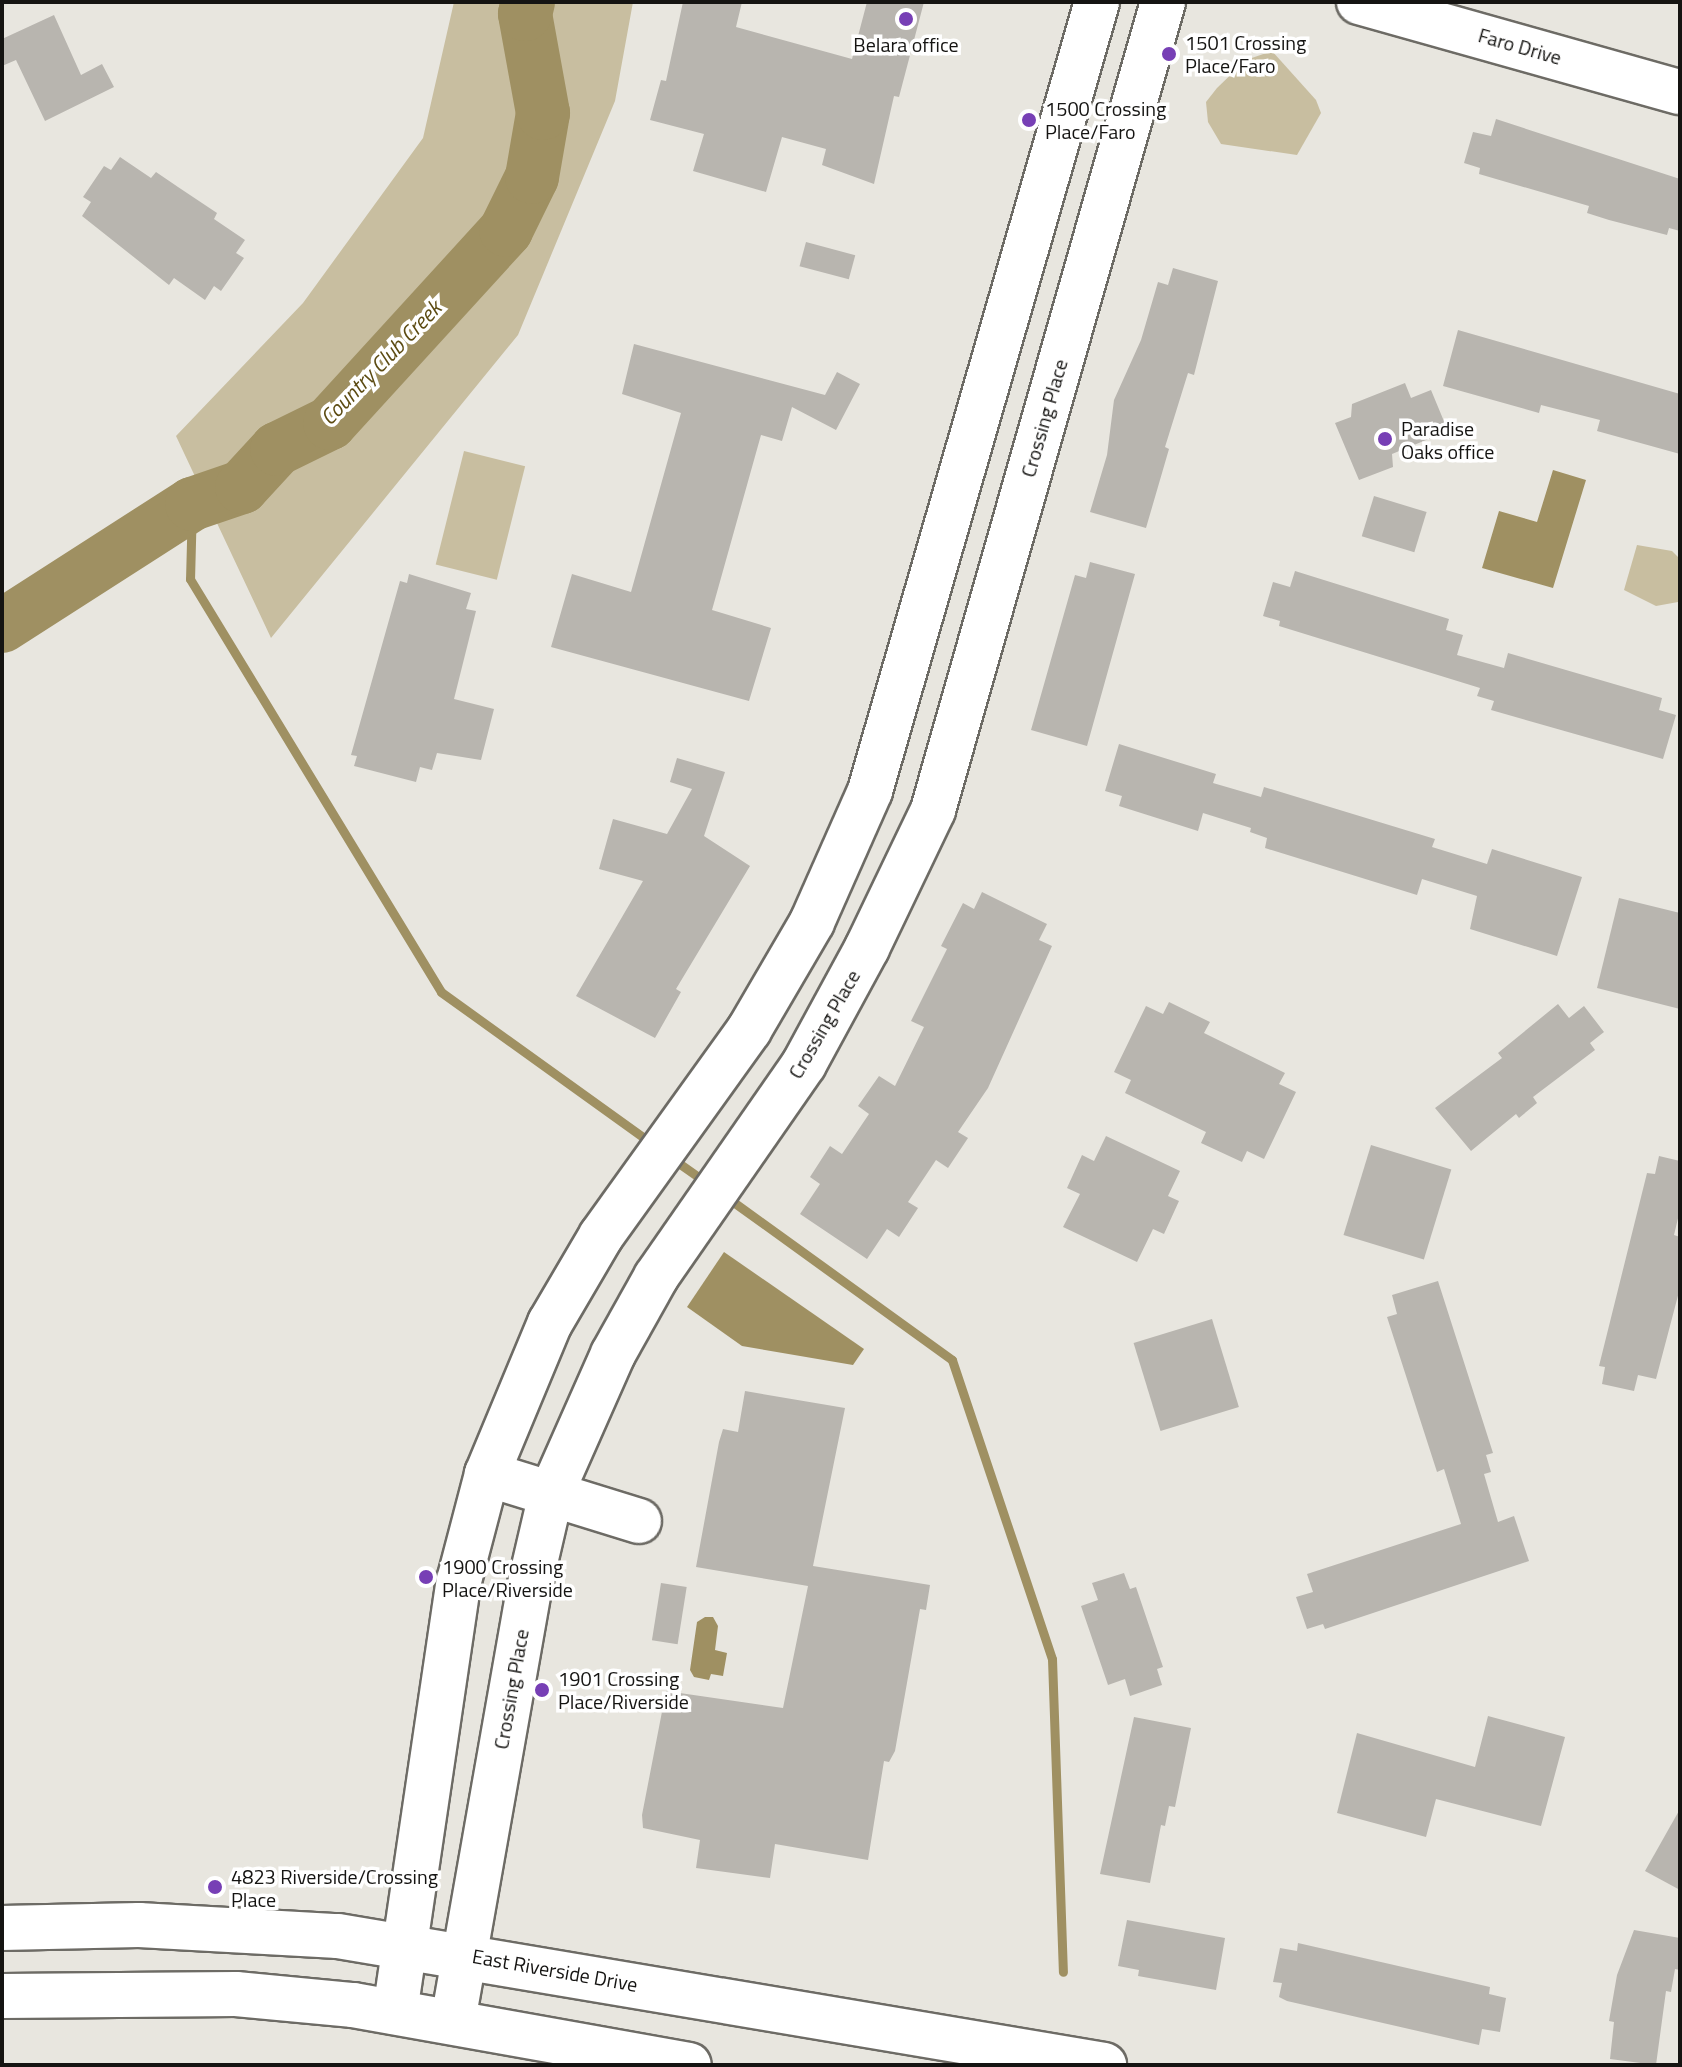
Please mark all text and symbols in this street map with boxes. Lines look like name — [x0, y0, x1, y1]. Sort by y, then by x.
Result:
marker: Belara office — [897, 10, 915, 28]
street label: Faro Drive — [1476, 23, 1564, 69]
place label: 1501 Crossing Place/Faro — [1185, 30, 1306, 77]
place label: Belara office — [853, 32, 959, 56]
marker: 1501 Crossing Place/Faro — [1160, 45, 1178, 63]
place label: 1500 Crossing Place/Faro — [1045, 96, 1166, 143]
marker: 1500 Crossing Place/Faro — [1020, 111, 1038, 129]
water label: Country Club Creek — [315, 295, 447, 431]
street label: Crossing Place — [1016, 356, 1072, 480]
place label: Paradise Oaks office — [1401, 416, 1494, 463]
marker: Paradise Oaks office — [1376, 430, 1394, 448]
street label: Crossing Place — [783, 965, 865, 1083]
place label: 1900 Crossing Place/Riverside — [442, 1554, 573, 1601]
marker: 1900 Crossing Place/Riverside — [417, 1568, 435, 1586]
street label: Crossing Place — [489, 1627, 533, 1751]
place label: 1901 Crossing Place/Riverside — [558, 1666, 689, 1713]
marker: 1901 Crossing Place/Riverside — [533, 1681, 551, 1699]
place label: 4823 Riverside/Crossing Place — [231, 1864, 438, 1911]
marker: 4823 Riverside/Crossing Place — [206, 1878, 224, 1896]
street label: East Riverside Drive — [470, 1944, 640, 1996]

